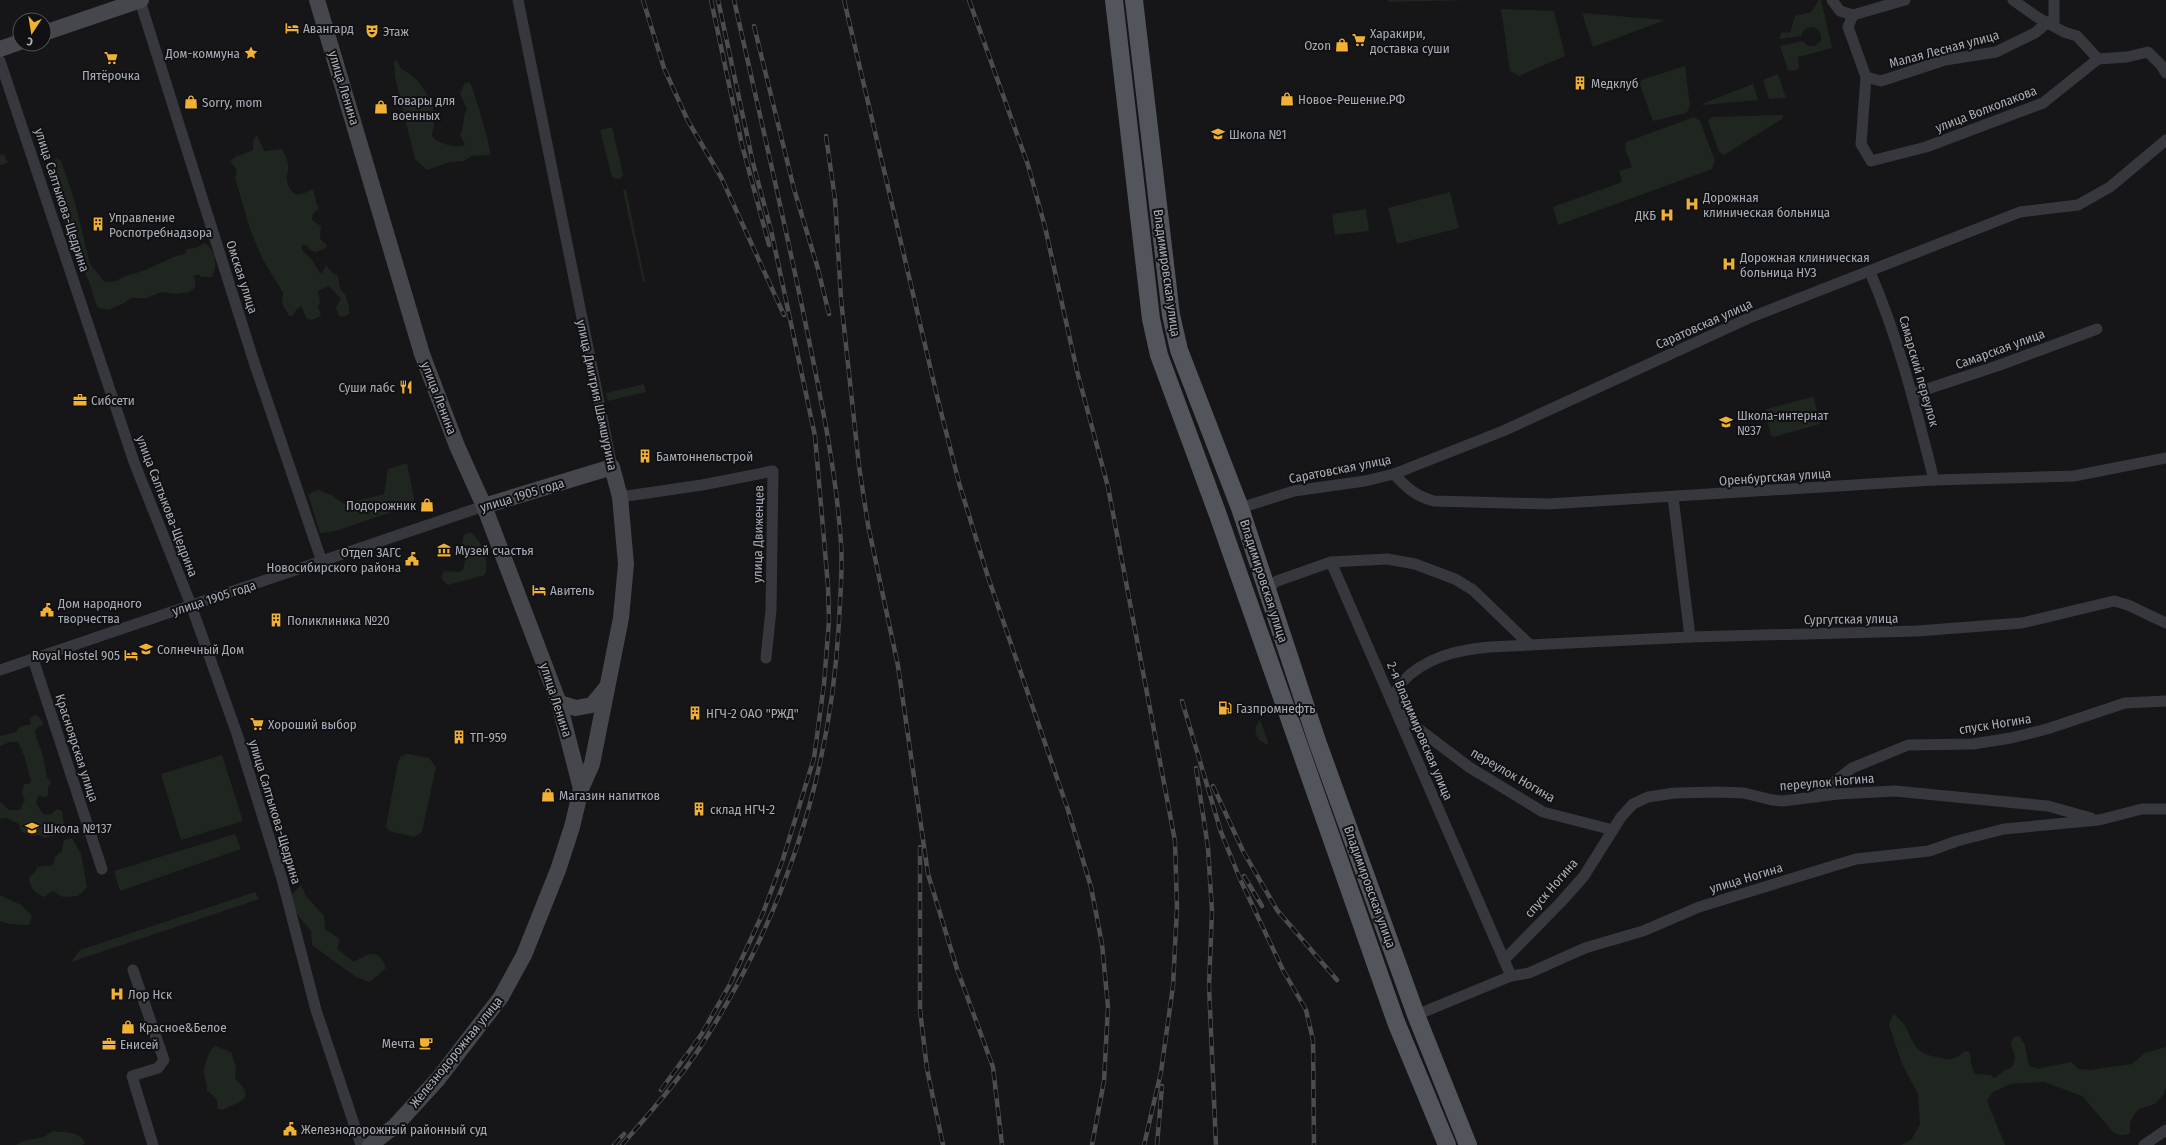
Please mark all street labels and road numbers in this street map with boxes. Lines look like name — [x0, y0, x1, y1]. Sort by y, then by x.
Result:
street label: Малая Лесная улица — [1887, 27, 2001, 71]
street label: улица Ленина — [326, 49, 362, 127]
street label: улица Волколакова — [1933, 83, 2039, 135]
street label: улица Салтыкова-Щедрина — [32, 126, 92, 274]
street label: Владимировская улица — [1151, 208, 1183, 338]
street label: Омская улица — [223, 239, 261, 315]
street label: Саратовская улица — [1653, 296, 1755, 352]
street label: Самарский переулок — [1896, 314, 1942, 428]
street label: улица Дмитрия Шамшурина — [574, 318, 620, 472]
street label: Самарская улица — [1953, 326, 2047, 372]
street label: улица Ленина — [418, 359, 460, 437]
street label: улица Салтыкова-Щедрина — [133, 433, 201, 579]
street label: Саратовская улица — [1288, 452, 1392, 486]
street label: Оренбургская улица — [1718, 466, 1832, 488]
street label: улица 1905 года — [478, 475, 566, 515]
street label: улица Движенцев — [750, 485, 766, 583]
street label: Владимировская улица — [1237, 517, 1291, 645]
street label: улица 1905 года — [170, 577, 258, 619]
street label: Сургутская улица — [1804, 611, 1898, 627]
street label: 2-я Владимировская улица — [1384, 660, 1456, 802]
street label: улица Ленина — [537, 661, 575, 739]
street label: Красноярская улица — [52, 692, 102, 804]
street label: спуск Ногина — [1958, 711, 2032, 737]
street label: улица Салтыкова-Щедрина — [246, 738, 304, 886]
street label: переулок Ногина — [1468, 745, 1558, 805]
street label: переулок Ногина — [1779, 770, 1875, 794]
street label: Владимировская улица — [1341, 824, 1399, 950]
street label: спуск Ногина — [1521, 856, 1581, 920]
street label: улица Ногина — [1708, 860, 1784, 896]
street label: Железнодорожная улица — [407, 993, 505, 1111]

